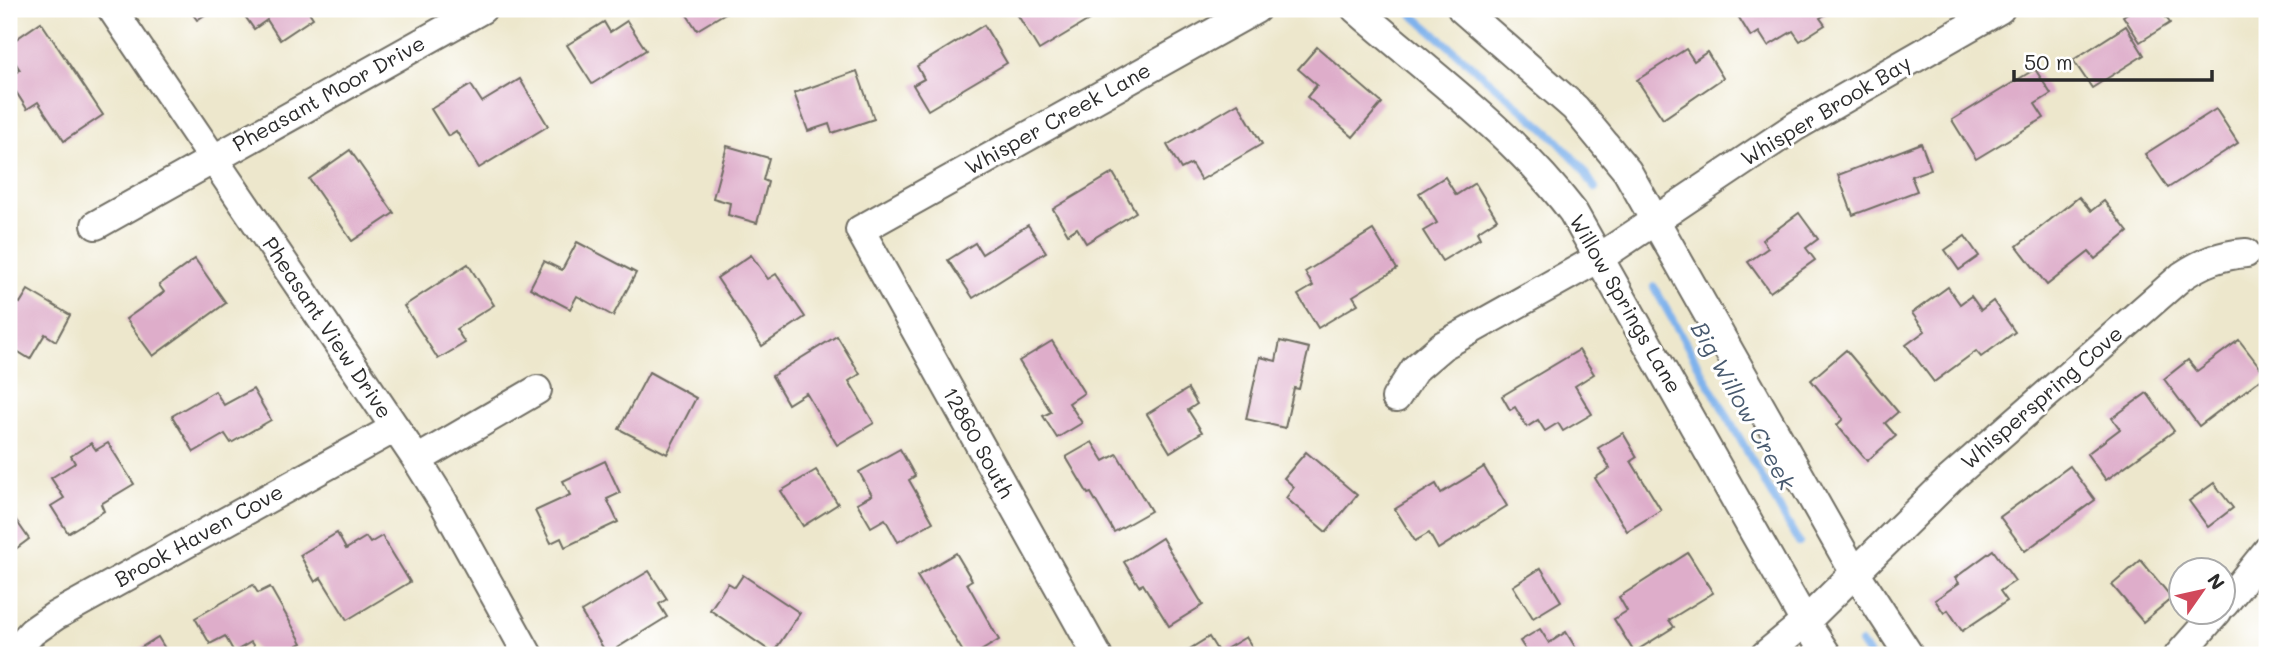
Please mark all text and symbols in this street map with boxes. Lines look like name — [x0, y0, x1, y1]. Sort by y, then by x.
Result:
street label: Pheasant Moor Drive — [227, 29, 429, 157]
scale bar — [2014, 38, 2211, 82]
street label: Whisper Brook Bay — [1735, 48, 1915, 171]
text: 50 m — [2024, 48, 2073, 75]
street label: Whisper Creek Lane — [960, 55, 1155, 180]
street label: Willow Springs Lane — [1564, 209, 1689, 398]
street label: Pheasant View Drive — [257, 231, 399, 423]
water label: Big Willow Creek — [1685, 316, 1803, 496]
street label: Whisperspring Cove — [1955, 319, 2127, 475]
street label: 12860 South — [938, 382, 1021, 503]
street label: Brook Haven Cove — [109, 477, 287, 592]
north arrow — [2168, 556, 2238, 626]
text: N — [2202, 568, 2231, 594]

